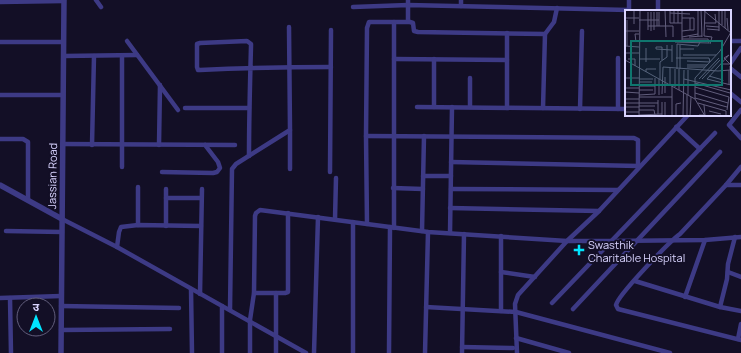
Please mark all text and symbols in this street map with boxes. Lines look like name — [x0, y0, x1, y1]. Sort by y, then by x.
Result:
inset map — [625, 10, 731, 116]
street label: Jassian Road — [44, 143, 60, 209]
place label: Swasthik Charitable Hospital — [588, 237, 685, 265]
marker: Swasthik Charitable Hospital — [573, 244, 585, 256]
north arrow — [16, 297, 56, 337]
text: उ — [33, 299, 40, 314]

